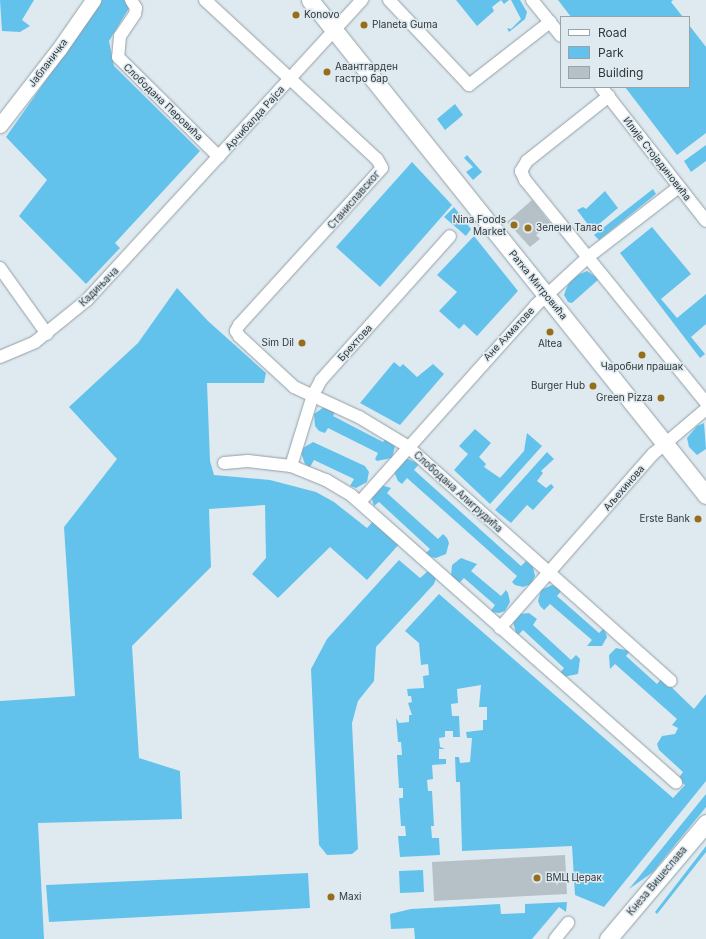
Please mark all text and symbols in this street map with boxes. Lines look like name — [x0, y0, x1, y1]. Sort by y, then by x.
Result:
place label: Konovo — [304, 9, 339, 21]
marker: Konovo — [291, 10, 301, 20]
legend — [560, 16, 690, 88]
place label: Planeta Guma — [372, 19, 438, 31]
marker: Planeta Guma — [359, 20, 369, 30]
text: Road — [598, 25, 627, 40]
street label: Јабланичка — [26, 37, 70, 89]
text: Park — [598, 45, 624, 60]
place label: Авантгарден гастро бар — [335, 60, 398, 84]
street label: Слободана Перовића — [121, 61, 205, 143]
text: Building — [598, 65, 643, 80]
marker: Авантгарден гастро бар — [322, 67, 332, 77]
street label: Арчибалда Рајса — [223, 83, 287, 153]
street label: Илије Стојадиновића — [620, 115, 694, 203]
street label: Станиславског — [325, 168, 383, 232]
place label: Nina Foods Market — [453, 213, 506, 236]
marker: Nina Foods Market — [509, 220, 519, 230]
place label: Зелени Талас — [536, 222, 603, 234]
marker: Зелени Талас — [523, 223, 533, 233]
street label: Ратка Митровића — [506, 248, 570, 322]
street label: Кадињача — [77, 265, 121, 309]
street label: Ане Ахматове — [481, 305, 537, 363]
street label: Брехтова — [335, 322, 375, 364]
marker: Altea — [545, 327, 555, 337]
place label: Sim Dil — [262, 337, 294, 349]
marker: Sim Dil — [297, 338, 307, 348]
place label: Altea — [538, 338, 562, 350]
marker: Чаробни прашак — [637, 350, 647, 360]
place label: Чаробни прашак — [601, 361, 683, 373]
place label: Burger Hub — [531, 380, 585, 392]
marker: Burger Hub — [588, 381, 598, 391]
place label: Green Pizza — [596, 392, 653, 404]
marker: Green Pizza — [656, 393, 666, 403]
street label: Слободана Алигрудића — [411, 449, 505, 535]
street label: Аљехинова — [601, 463, 647, 513]
place label: Erste Bank — [640, 513, 690, 525]
marker: Erste Bank — [693, 514, 703, 524]
street label: Кнеза Вишеслава — [625, 844, 689, 918]
marker: ВМЦ Церак — [531, 872, 543, 884]
place label: ВМЦ Церак — [546, 872, 602, 884]
place label: Maxi — [339, 891, 362, 903]
marker: Maxi — [326, 892, 336, 902]

